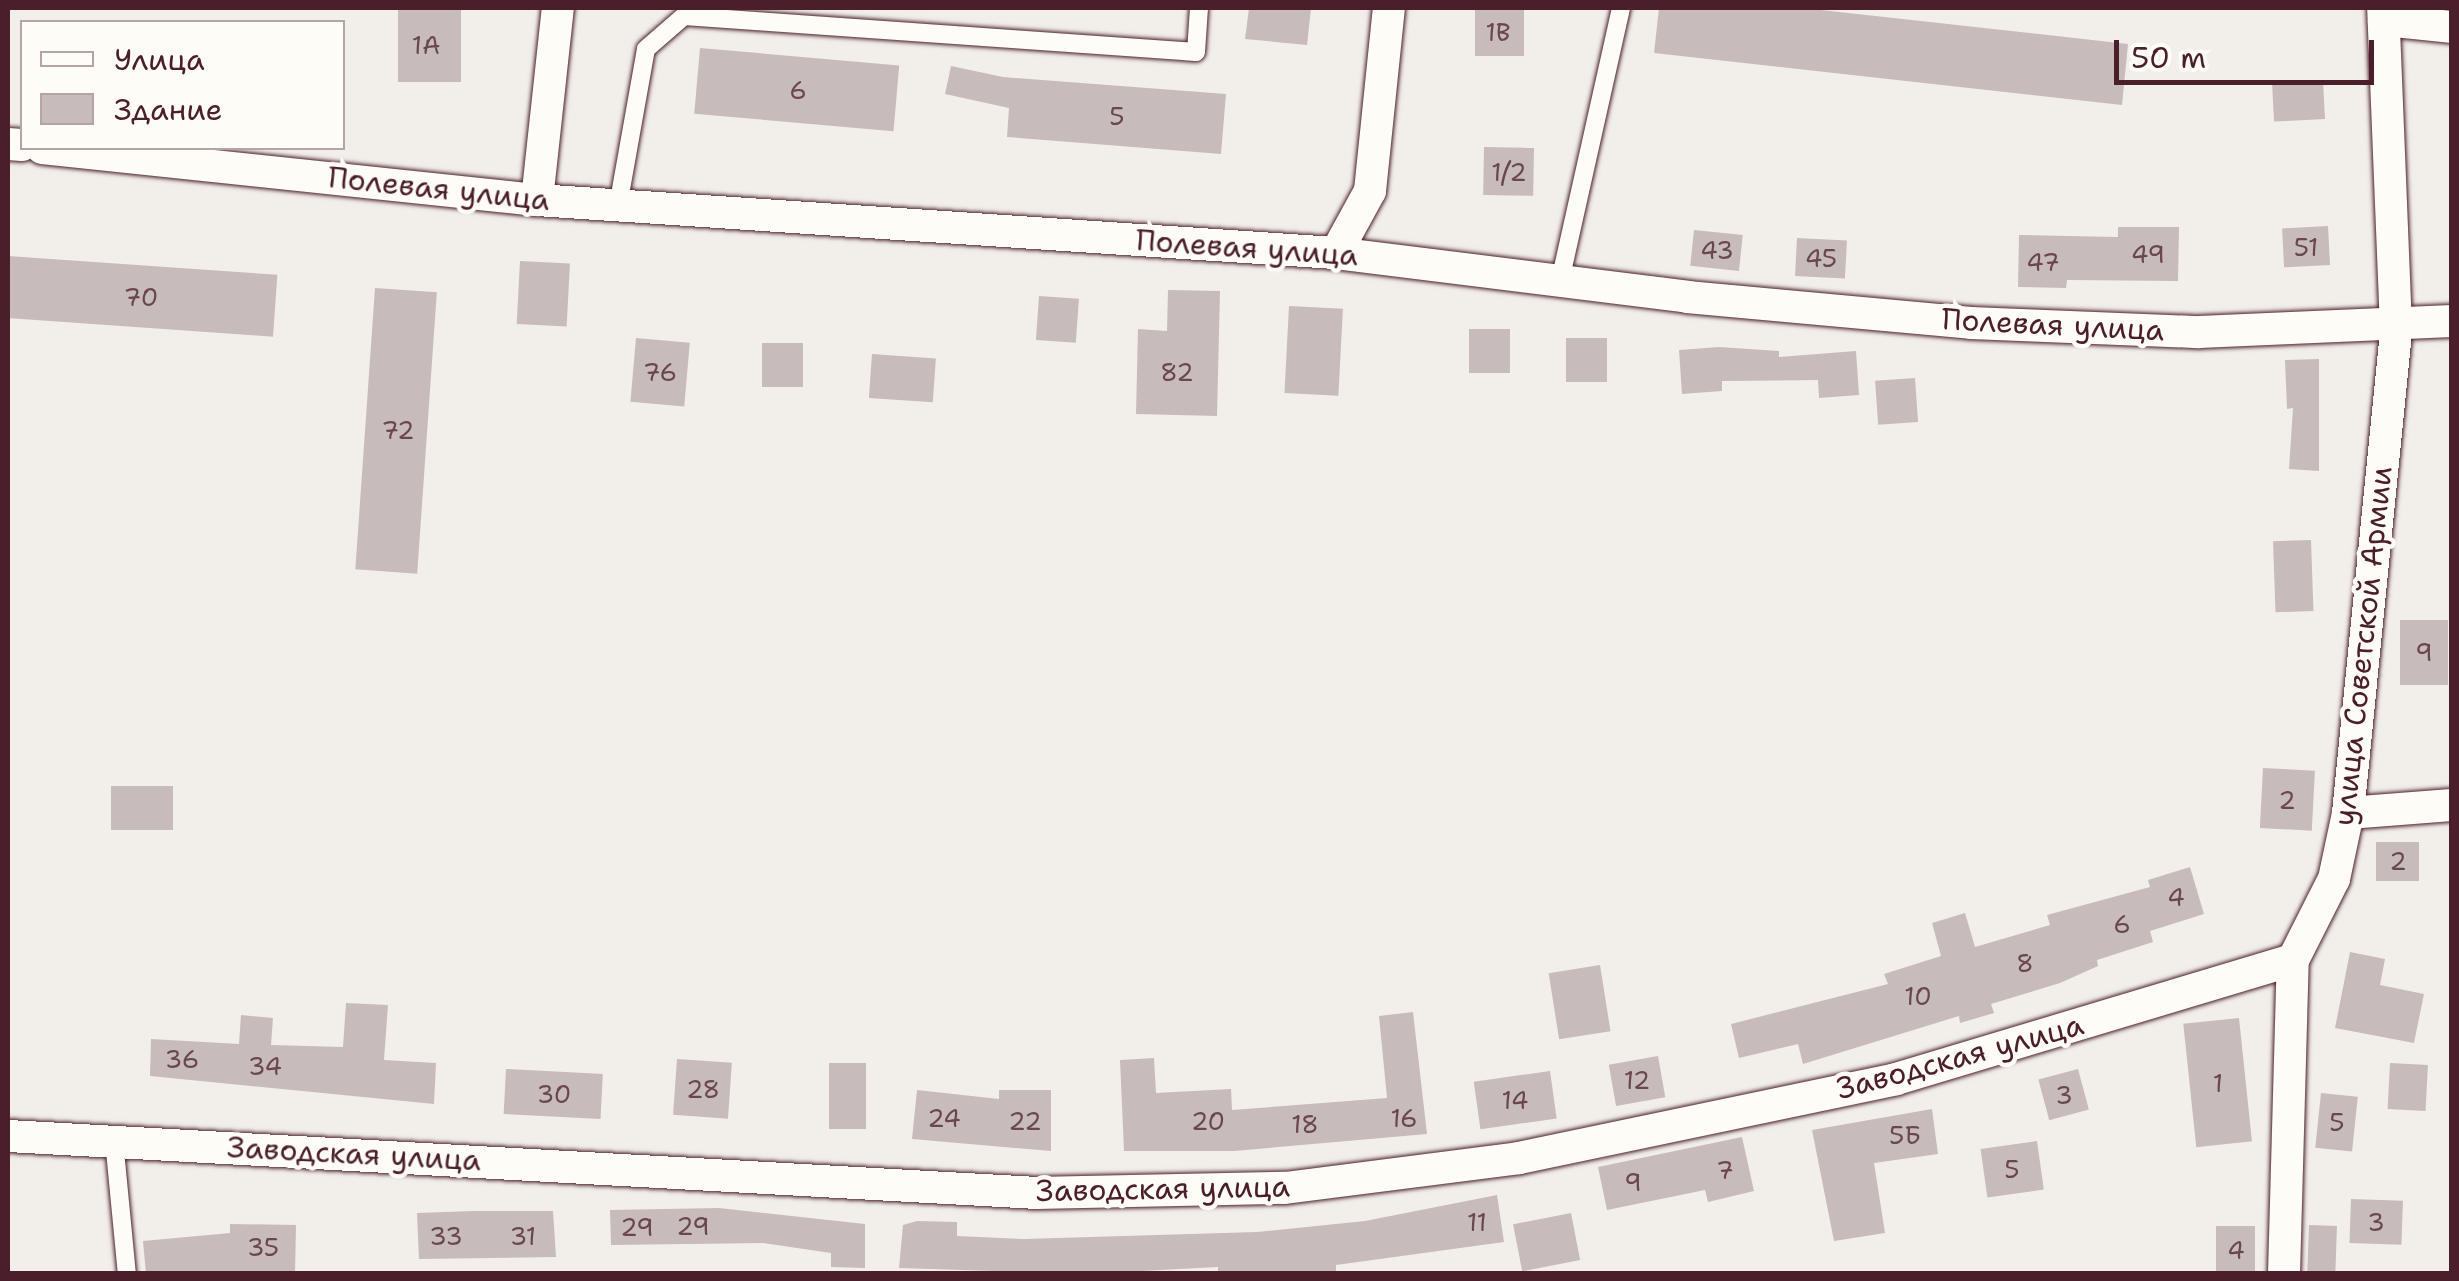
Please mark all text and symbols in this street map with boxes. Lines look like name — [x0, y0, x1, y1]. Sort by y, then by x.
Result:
house number: 1В — [1485, 17, 1511, 47]
legend — [20, 20, 345, 150]
scale bar — [2119, 20, 2379, 82]
house number: 1А — [412, 30, 440, 60]
text: 50 m — [2131, 37, 2206, 78]
text: Улица — [114, 39, 205, 80]
house number: 6 — [789, 75, 807, 105]
text: Здание — [114, 89, 223, 130]
house number: 5 — [1109, 101, 1125, 131]
house number: 1/2 — [1491, 157, 1527, 187]
street label: Полевая улица — [326, 159, 552, 219]
street label: Полевая улица — [1135, 222, 1359, 274]
house number: 51 — [2294, 232, 2318, 262]
house number: 43 — [1700, 235, 1734, 265]
house number: 49 — [2131, 239, 2165, 269]
house number: 45 — [1805, 243, 1837, 273]
house number: 47 — [2026, 247, 2060, 277]
house number: 70 — [124, 282, 158, 312]
street label: Полевая улица — [1941, 301, 2165, 349]
house number: 76 — [643, 357, 677, 387]
house number: 82 — [1160, 357, 1194, 387]
house number: 72 — [382, 415, 414, 445]
street label: улица Советской Армии — [2326, 464, 2400, 828]
house number: 9 — [2415, 637, 2433, 667]
house number: 2 — [2278, 785, 2296, 815]
house number: 2 — [2389, 846, 2407, 876]
house number: 4 — [2167, 882, 2185, 912]
house number: 6 — [2113, 909, 2131, 939]
house number: 8 — [2016, 948, 2034, 978]
house number: 10 — [1904, 981, 1932, 1011]
street label: Заводская улица — [1833, 1007, 2087, 1107]
house number: 36 — [165, 1044, 199, 1074]
house number: 34 — [248, 1051, 282, 1081]
house number: 12 — [1624, 1065, 1650, 1095]
house number: 1 — [2213, 1068, 2223, 1098]
house number: 28 — [686, 1074, 720, 1104]
house number: 30 — [537, 1079, 571, 1109]
house number: 3 — [2055, 1080, 2073, 1110]
house number: 14 — [1502, 1085, 1528, 1115]
house number: 24 — [927, 1103, 961, 1133]
house number: 16 — [1390, 1103, 1418, 1133]
house number: 22 — [1008, 1106, 1042, 1136]
house number: 20 — [1191, 1106, 1225, 1136]
house number: 5 — [2329, 1107, 2345, 1137]
house number: 18 — [1291, 1109, 1319, 1139]
house number: 5Б — [1889, 1120, 1921, 1150]
street label: Заводская улица — [226, 1129, 482, 1179]
house number: 5 — [2004, 1154, 2020, 1184]
house number: 7 — [1716, 1155, 1734, 1185]
house number: 9 — [1624, 1167, 1642, 1197]
street label: Заводская улица — [1036, 1169, 1290, 1209]
house number: 11 — [1467, 1207, 1487, 1237]
house number: 3 — [2367, 1207, 2385, 1237]
house number: 29 — [676, 1211, 710, 1241]
house number: 29 — [620, 1212, 654, 1242]
house number: 33 — [429, 1221, 463, 1251]
house number: 31 — [510, 1221, 536, 1251]
house number: 35 — [247, 1232, 279, 1262]
house number: 4 — [2227, 1235, 2245, 1265]

